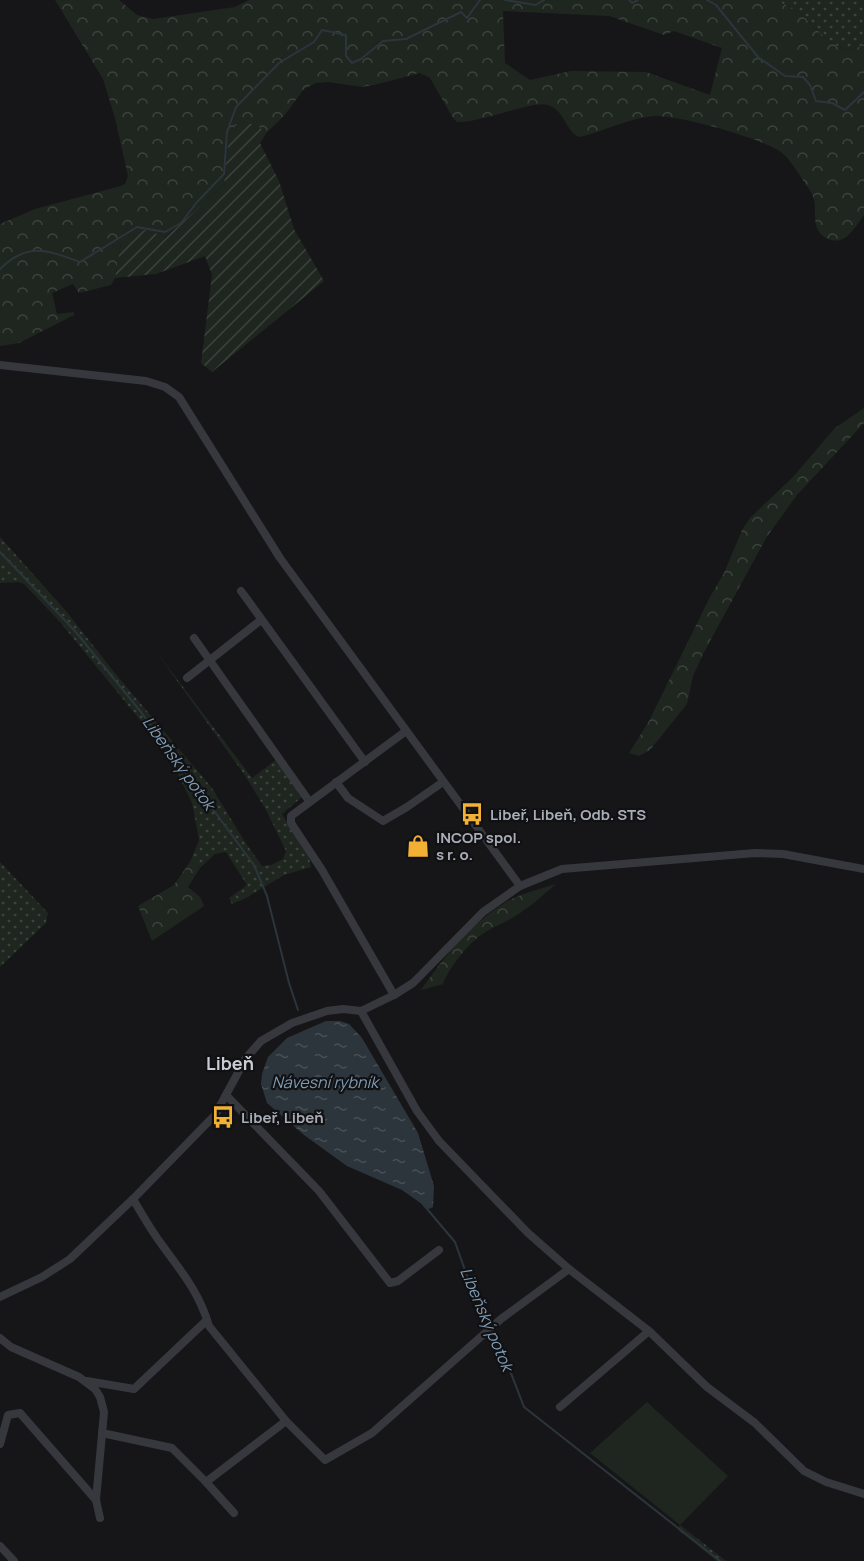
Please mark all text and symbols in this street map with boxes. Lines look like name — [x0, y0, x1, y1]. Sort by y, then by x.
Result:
water label: Libeňský potok — [138, 712, 222, 816]
bus stop icon: Libeř, Libeň, Odb. STS — [459, 801, 485, 827]
place label: Libeř, Libeň, Odb. STS — [490, 804, 646, 825]
place label: INCOP spol. s r. o. — [436, 827, 521, 865]
shop icon: INCOP spol. s r. o. — [405, 833, 431, 859]
district label: Libeň — [206, 1051, 254, 1075]
water label: Návesní rybník — [272, 1071, 380, 1093]
bus stop icon: Libeř, Libeň — [210, 1104, 236, 1130]
place label: Libeř, Libeň — [241, 1107, 324, 1128]
water label: Libeňský potok — [455, 1264, 520, 1376]

